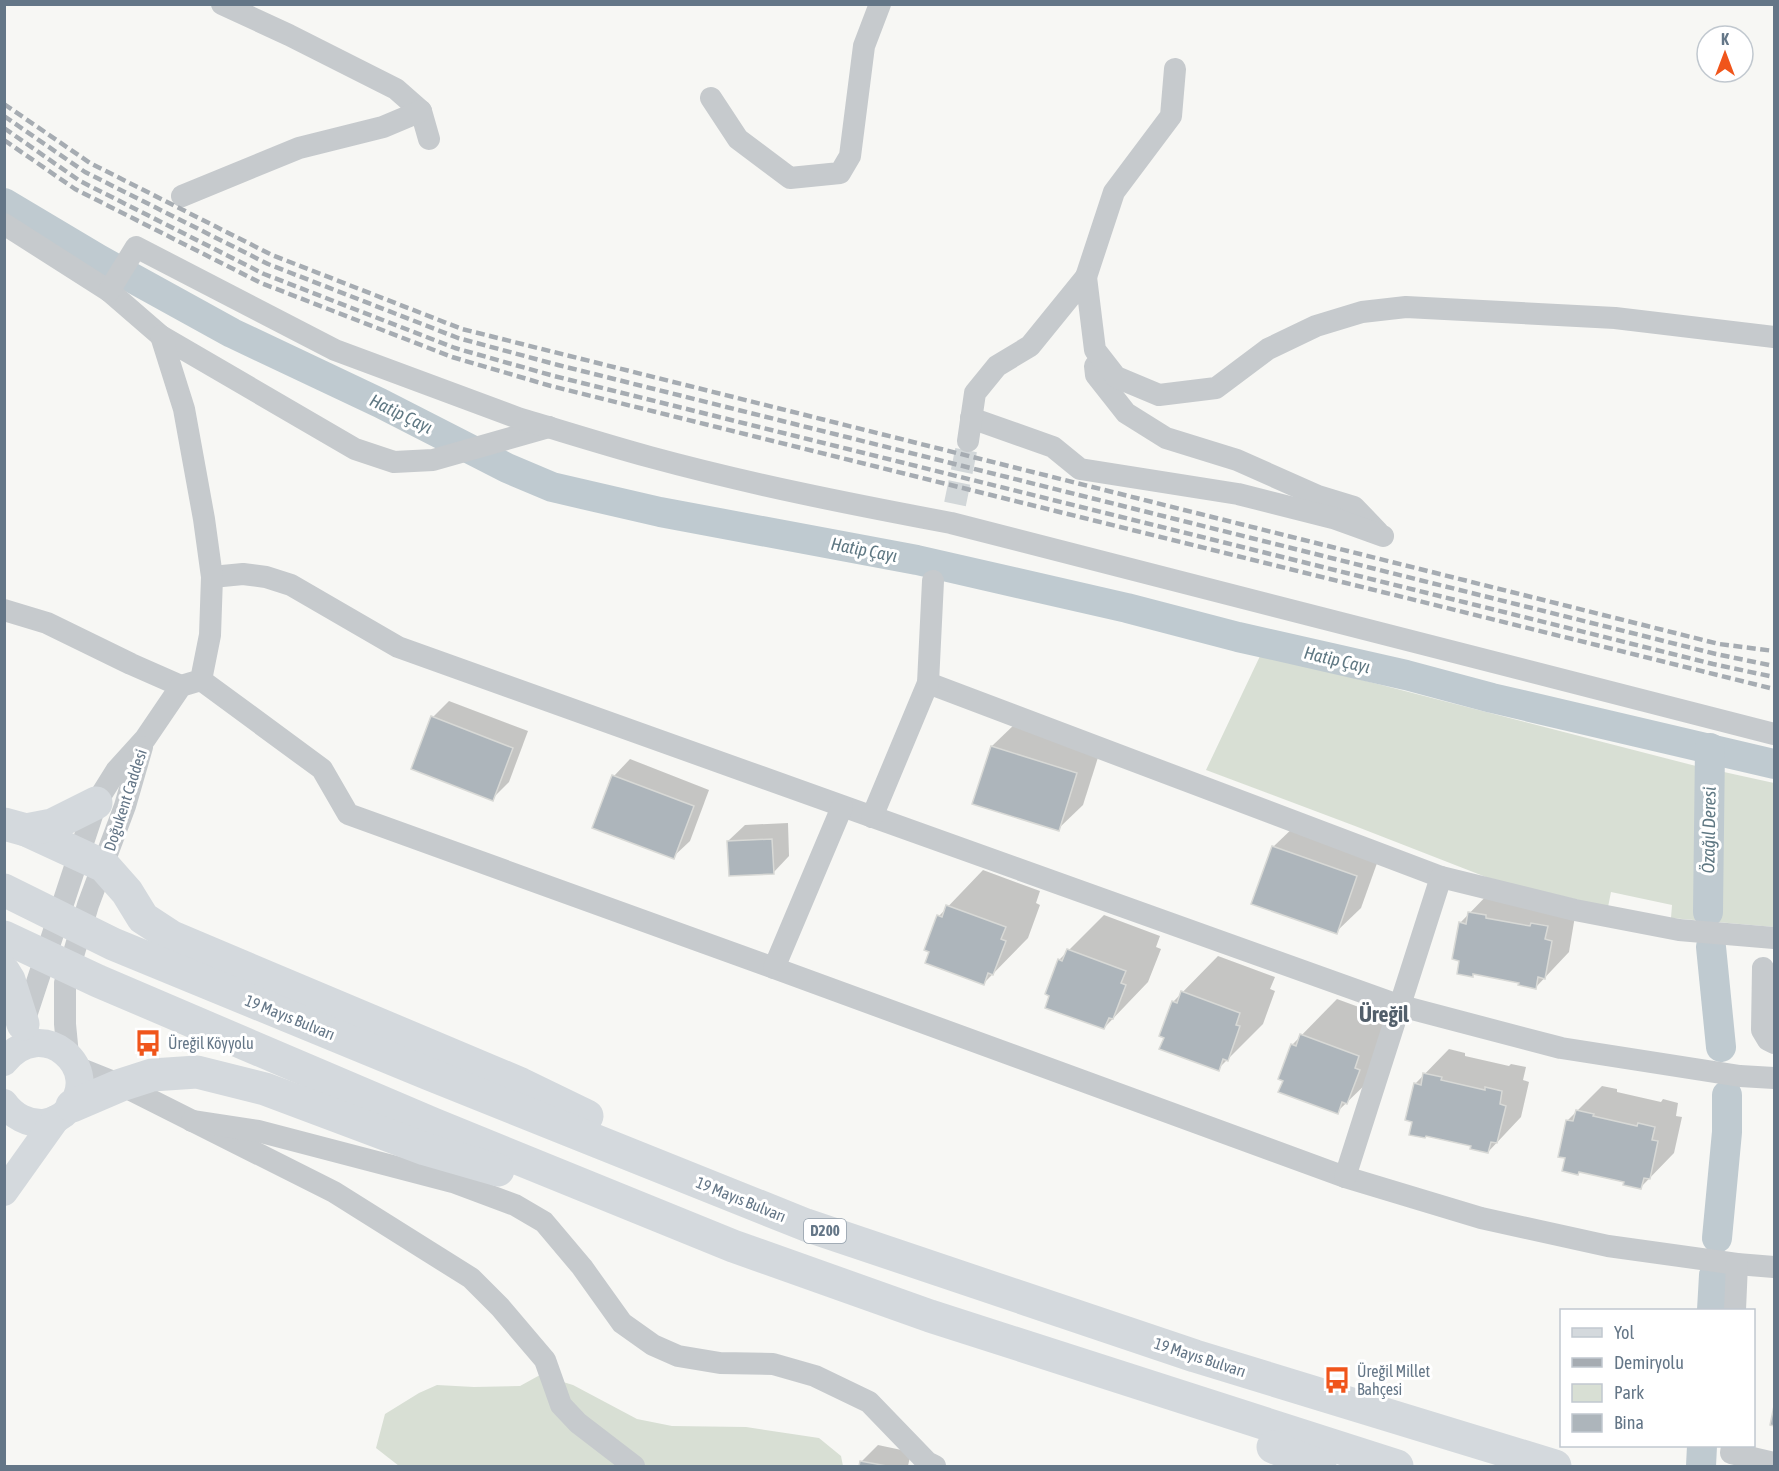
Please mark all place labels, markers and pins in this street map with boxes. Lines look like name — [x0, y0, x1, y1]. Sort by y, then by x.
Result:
bus stop icon: Üreğil Köyyolu — [133, 1028, 163, 1058]
place label: Üreğil Köyyolu — [168, 1034, 254, 1053]
place label: Üreğil Millet Bahçesi — [1357, 1362, 1430, 1399]
bus stop icon: Üreğil Millet Bahçesi — [1322, 1365, 1352, 1395]

